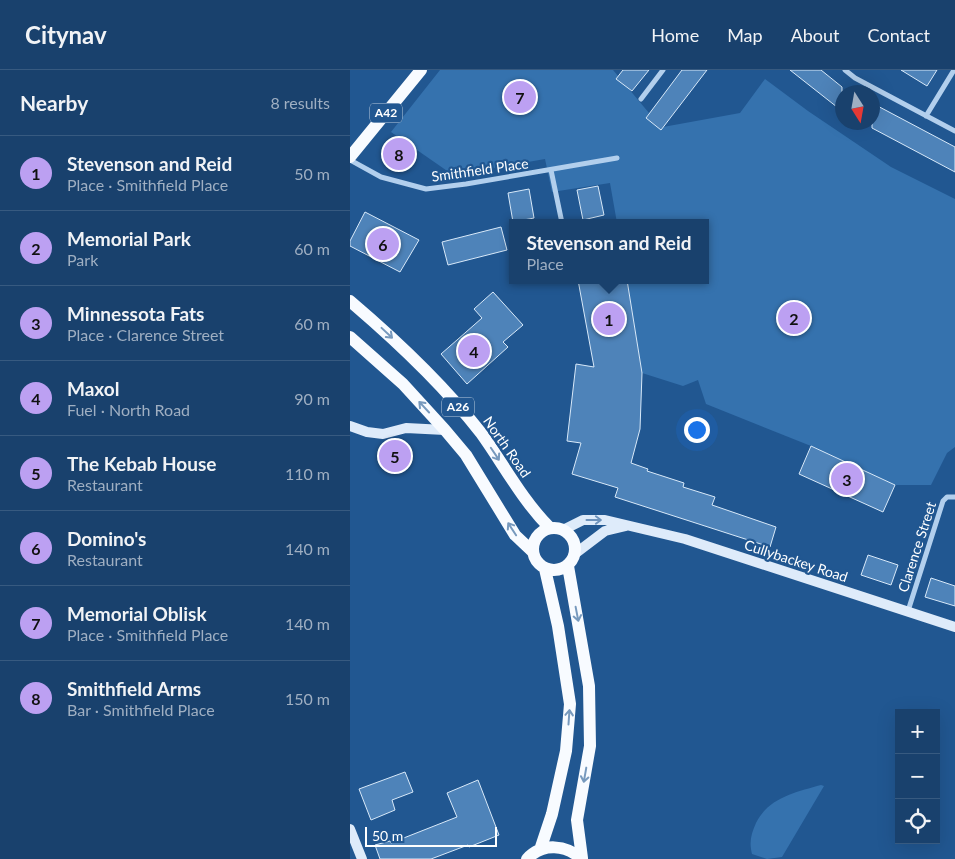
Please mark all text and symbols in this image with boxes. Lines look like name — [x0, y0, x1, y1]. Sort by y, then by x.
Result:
text: Citynav — [25, 20, 107, 49]
text: Home — [651, 24, 699, 46]
text: Map — [727, 24, 763, 46]
text: About — [791, 24, 840, 46]
text: Contact — [868, 24, 930, 46]
pin: 7 — [504, 78, 536, 116]
north arrow — [835, 85, 880, 130]
text: Nearby — [20, 90, 88, 115]
text: 8 results — [270, 93, 330, 112]
road number: A42 — [370, 104, 402, 122]
pin: 8 — [383, 135, 415, 173]
text: Stevenson and Reid — [67, 152, 232, 175]
street label: Smithfield Place — [430, 154, 530, 185]
text: 1 — [31, 164, 41, 183]
text: 50 m — [294, 164, 330, 183]
text: Place · Smithfield Place — [67, 175, 228, 194]
popup — [509, 219, 709, 284]
pin: 6 — [367, 225, 399, 263]
text: Memorial Park — [67, 227, 191, 250]
text: Stevenson and Reid — [526, 231, 692, 254]
text: 2 — [31, 239, 41, 258]
text: 60 m — [294, 239, 330, 258]
text: Park — [67, 250, 98, 269]
text: Place — [526, 254, 564, 273]
pin: 2 — [778, 299, 810, 337]
pin: 1 — [593, 300, 625, 338]
text: Minnessota Fats — [67, 302, 204, 325]
text: 3 — [31, 314, 41, 333]
text: 60 m — [294, 314, 330, 333]
text: Place · Clarence Street — [67, 325, 224, 344]
one-way arrow — [380, 327, 393, 339]
pin: 4 — [458, 332, 490, 370]
text: Maxol — [67, 377, 119, 400]
text: 4 — [31, 389, 41, 408]
text: 90 m — [294, 389, 330, 408]
road number: A26 — [442, 398, 474, 417]
text: Fuel · North Road — [67, 400, 190, 419]
one-way arrow — [418, 401, 430, 414]
street label: North Road — [480, 413, 535, 481]
your location — [684, 417, 710, 443]
pin: 5 — [379, 437, 411, 475]
one-way arrow — [490, 447, 500, 461]
text: The Kebab House — [67, 452, 216, 475]
pin: 3 — [831, 460, 863, 498]
text: 5 — [31, 464, 41, 483]
text: 110 m — [285, 464, 330, 483]
text: Restaurant — [67, 475, 143, 494]
street label: Clarence Street — [894, 500, 939, 594]
one-way arrow — [586, 515, 602, 525]
one-way arrow — [506, 522, 516, 536]
text: Domino's — [67, 527, 146, 550]
street label: Cullybackey Road — [742, 536, 850, 585]
text: 6 — [31, 539, 41, 558]
text: 140 m — [285, 539, 330, 558]
text: Restaurant — [67, 550, 143, 569]
text: Memorial Oblisk — [67, 602, 207, 625]
one-way arrow — [572, 605, 582, 621]
text: 7 — [31, 614, 41, 633]
text: 140 m — [285, 614, 330, 633]
text: Place · Smithfield Place — [67, 625, 228, 644]
text: Smithfield Arms — [67, 677, 201, 700]
text: 8 — [31, 689, 41, 708]
text: 150 m — [285, 689, 330, 708]
text: Bar · Smithfield Place — [67, 700, 215, 719]
one-way arrow — [564, 709, 573, 725]
map controls — [895, 709, 940, 844]
button: + — [895, 709, 940, 754]
button: − — [895, 754, 940, 799]
one-way arrow — [580, 766, 590, 782]
button: locate — [895, 799, 940, 844]
scale bar — [365, 824, 498, 847]
text: 50 m — [372, 827, 403, 844]

